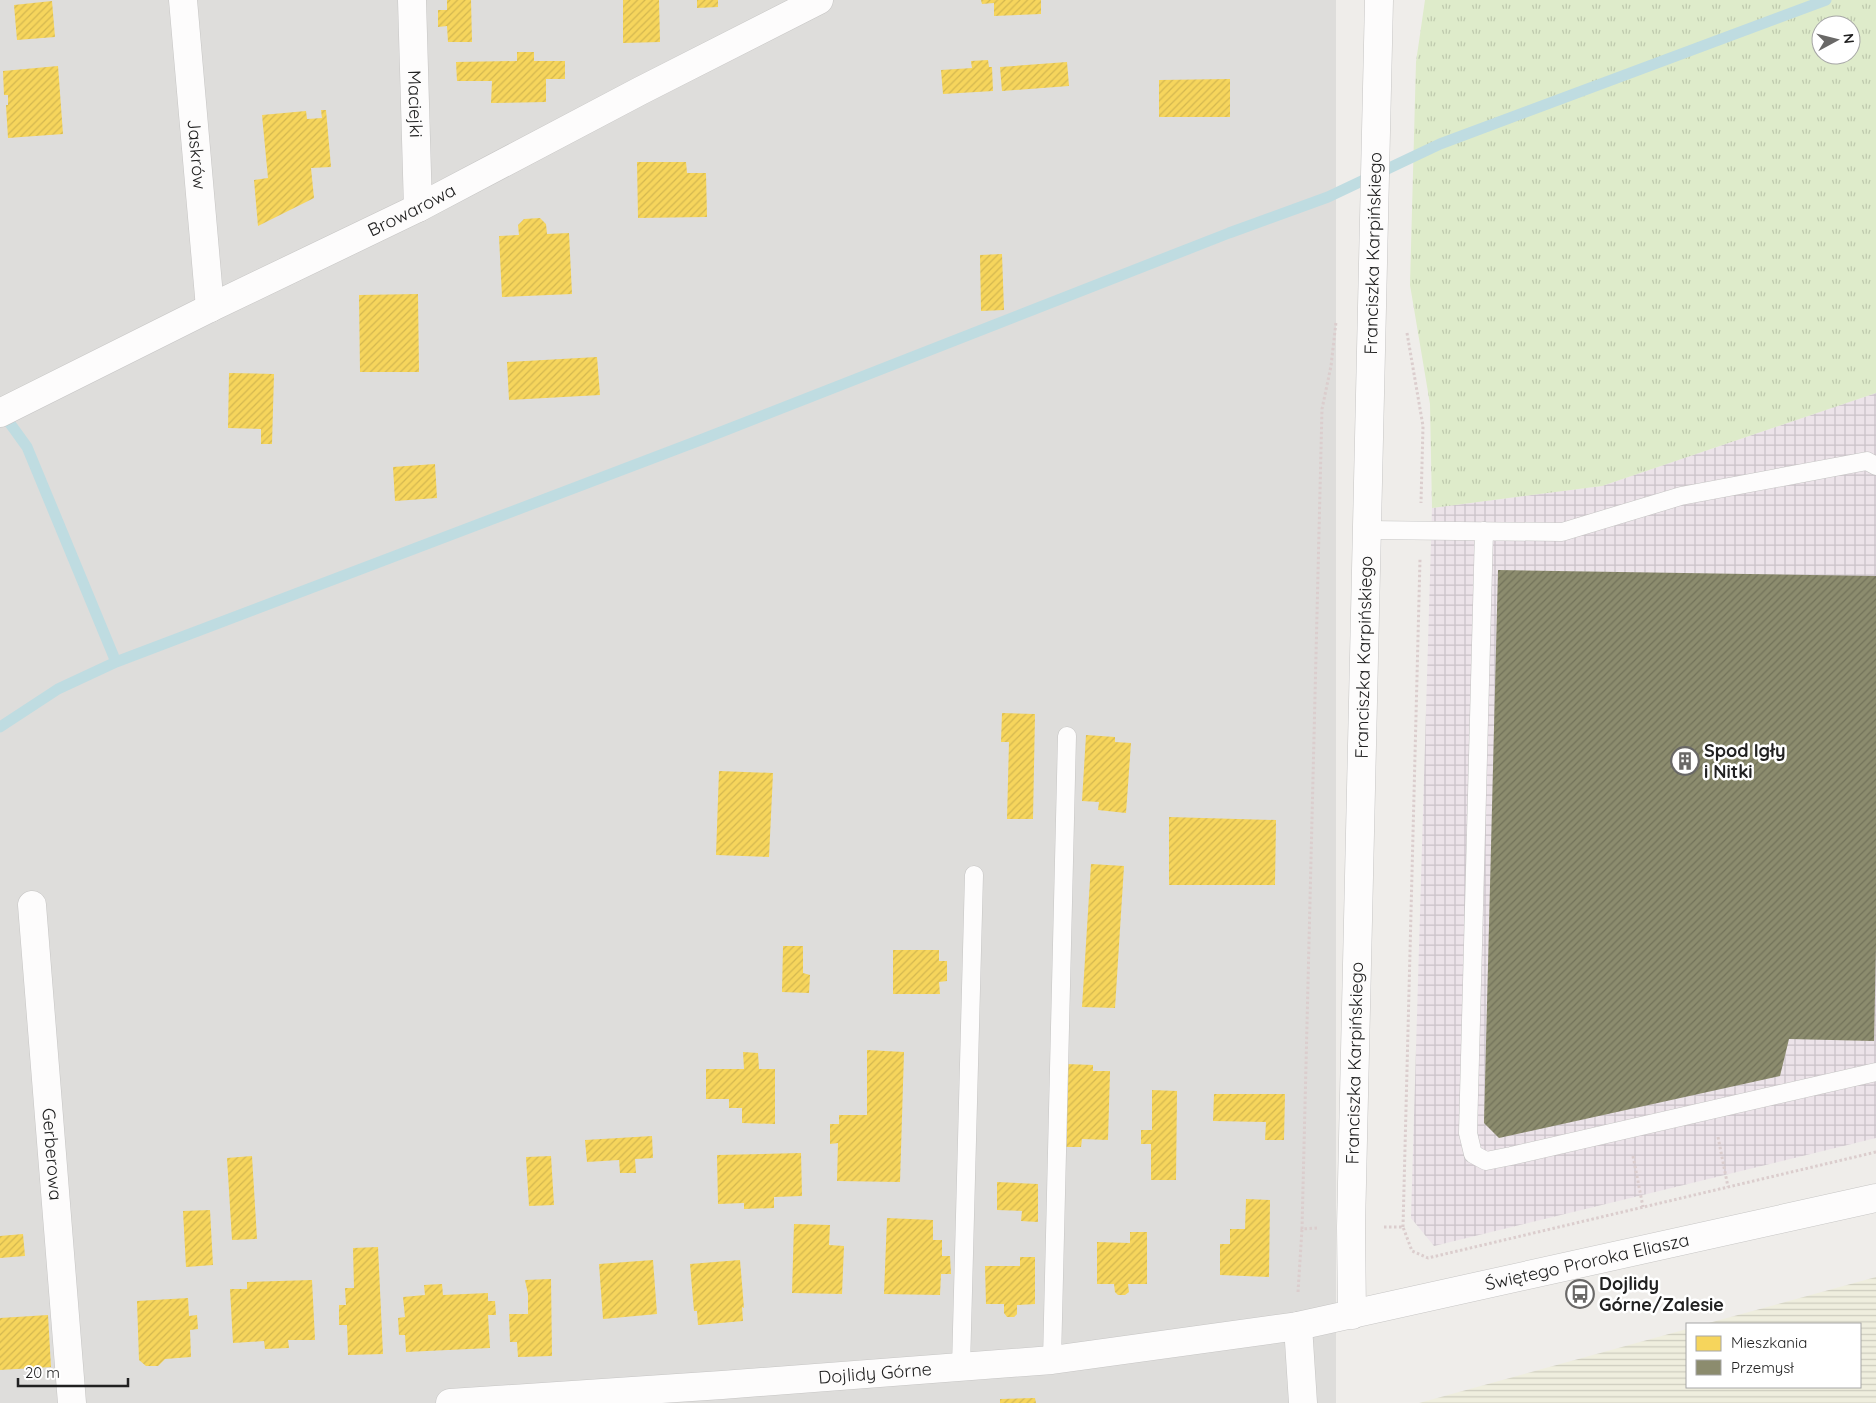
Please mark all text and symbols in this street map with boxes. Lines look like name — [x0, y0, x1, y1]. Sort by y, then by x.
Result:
north arrow — [1811, 15, 1861, 65]
text: N — [1839, 32, 1858, 45]
street label: Maciejki — [403, 70, 428, 138]
street label: Jaskrów — [182, 118, 212, 191]
street label: Franciszka Karpińskiego — [1359, 152, 1387, 355]
street label: Browarowa — [364, 178, 460, 241]
street label: Franciszka Karpińskiego — [1350, 556, 1377, 759]
place label: Spod Igły i Nitki — [1704, 739, 1786, 783]
building icon: Spod Igły i Nitki — [1670, 746, 1700, 776]
street label: Franciszka Karpińskiego — [1340, 961, 1368, 1165]
street label: Gerberowa — [37, 1107, 68, 1201]
street label: Świętego Proroka Eliasza — [1483, 1228, 1691, 1295]
place label: Dojlidy Górne/Zalesie — [1599, 1272, 1724, 1316]
bus stop icon: Dojlidy Górne/Zalesie — [1565, 1279, 1595, 1309]
legend — [1686, 1323, 1861, 1388]
text: Mieszkania — [1731, 1333, 1807, 1352]
scale bar — [18, 1356, 128, 1388]
street label: Dojlidy Górne — [817, 1357, 933, 1389]
text: Przemysł — [1731, 1358, 1794, 1377]
text: 20 m — [25, 1363, 60, 1382]

